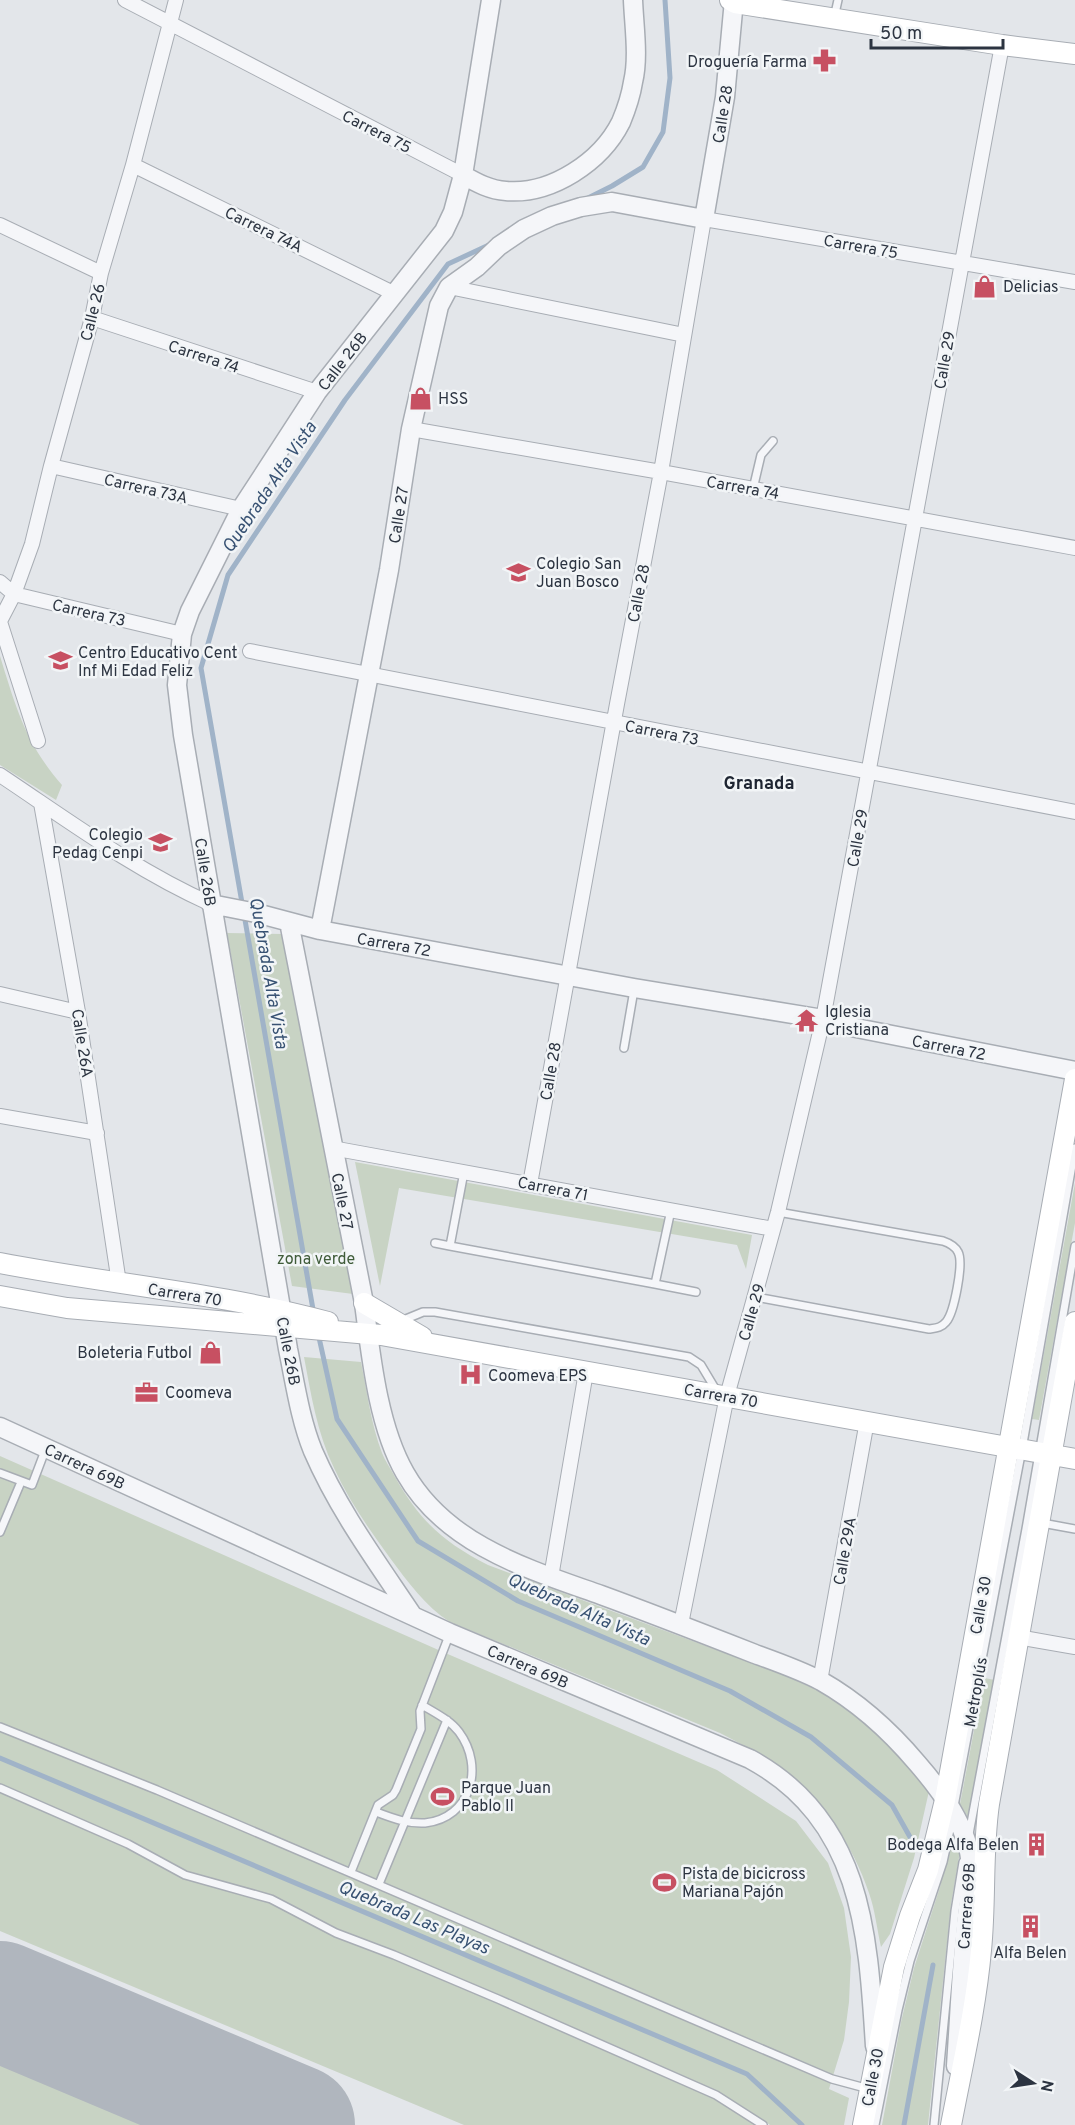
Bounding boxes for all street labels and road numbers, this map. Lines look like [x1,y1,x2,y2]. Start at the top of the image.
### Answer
street label: Calle 28 [709,84,738,145]
street label: Carrera 75 [338,107,414,159]
street label: Carrera 74A [221,203,306,258]
street label: Carrera 75 [822,232,900,264]
street label: Calle 26 [77,282,111,343]
street label: Calle 26B [314,329,373,396]
street label: Calle 29 [931,330,961,391]
street label: Carrera 74 [165,337,242,379]
street label: Carrera 73A [102,471,190,509]
street label: Carrera 74 [705,473,781,505]
street label: Calle 27 [386,485,414,545]
street label: Calle 28 [625,562,655,624]
street label: Carrera 73 [50,596,127,632]
street label: Carrera 73 [623,717,700,751]
street label: Calle 29 [844,808,874,869]
street label: Calle 26B [189,836,219,908]
street label: Carrera 72 [355,930,432,962]
street label: Calle 26A [66,1007,96,1079]
street label: Carrera 72 [910,1032,987,1066]
street label: Calle 28 [537,1041,567,1102]
street label: Calle 27 [326,1171,356,1232]
street label: Carrera 71 [515,1173,590,1207]
street label: Carrera 70 [146,1280,223,1312]
street label: Calle 29 [735,1281,771,1344]
street label: Calle 26B [271,1315,303,1387]
street label: Carrera 70 [682,1381,759,1413]
street label: Carrera 69B [41,1440,128,1495]
street label: Calle 29A [830,1515,862,1587]
street label: Calle 30 [967,1574,997,1636]
street label: Carrera 69B [483,1642,571,1694]
street label: Metroplús [961,1656,993,1729]
street label: Carrera 69B [955,1862,981,1950]
street label: Calle 30 [858,2046,889,2108]

